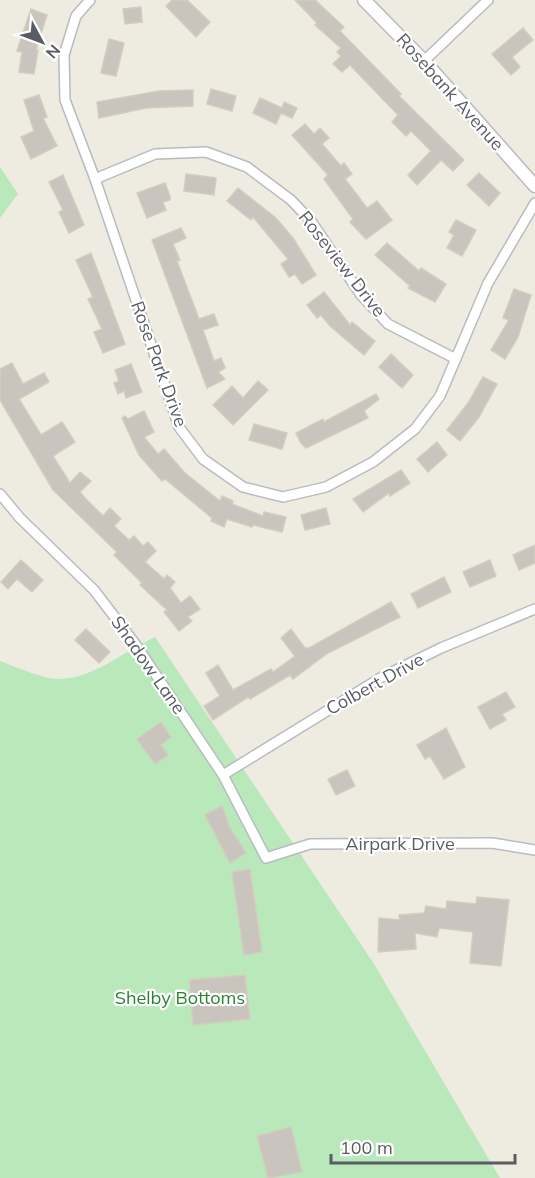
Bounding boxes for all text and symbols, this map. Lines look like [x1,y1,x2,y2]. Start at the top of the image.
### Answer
north arrow [12,12,72,72]
street label: Rosebank Avenue [392,28,509,155]
text: N [42,41,65,63]
street label: Roseview Drive [294,206,391,321]
street label: Rose Park Drive [126,298,193,430]
street label: Shadow Lane [106,611,191,718]
street label: Colbert Drive [322,647,428,720]
street label: Airpark Drive [345,832,455,855]
park label: Shelby Bottoms [115,986,245,1009]
scale bar [331,1127,516,1165]
text: 100 m [340,1136,393,1159]

